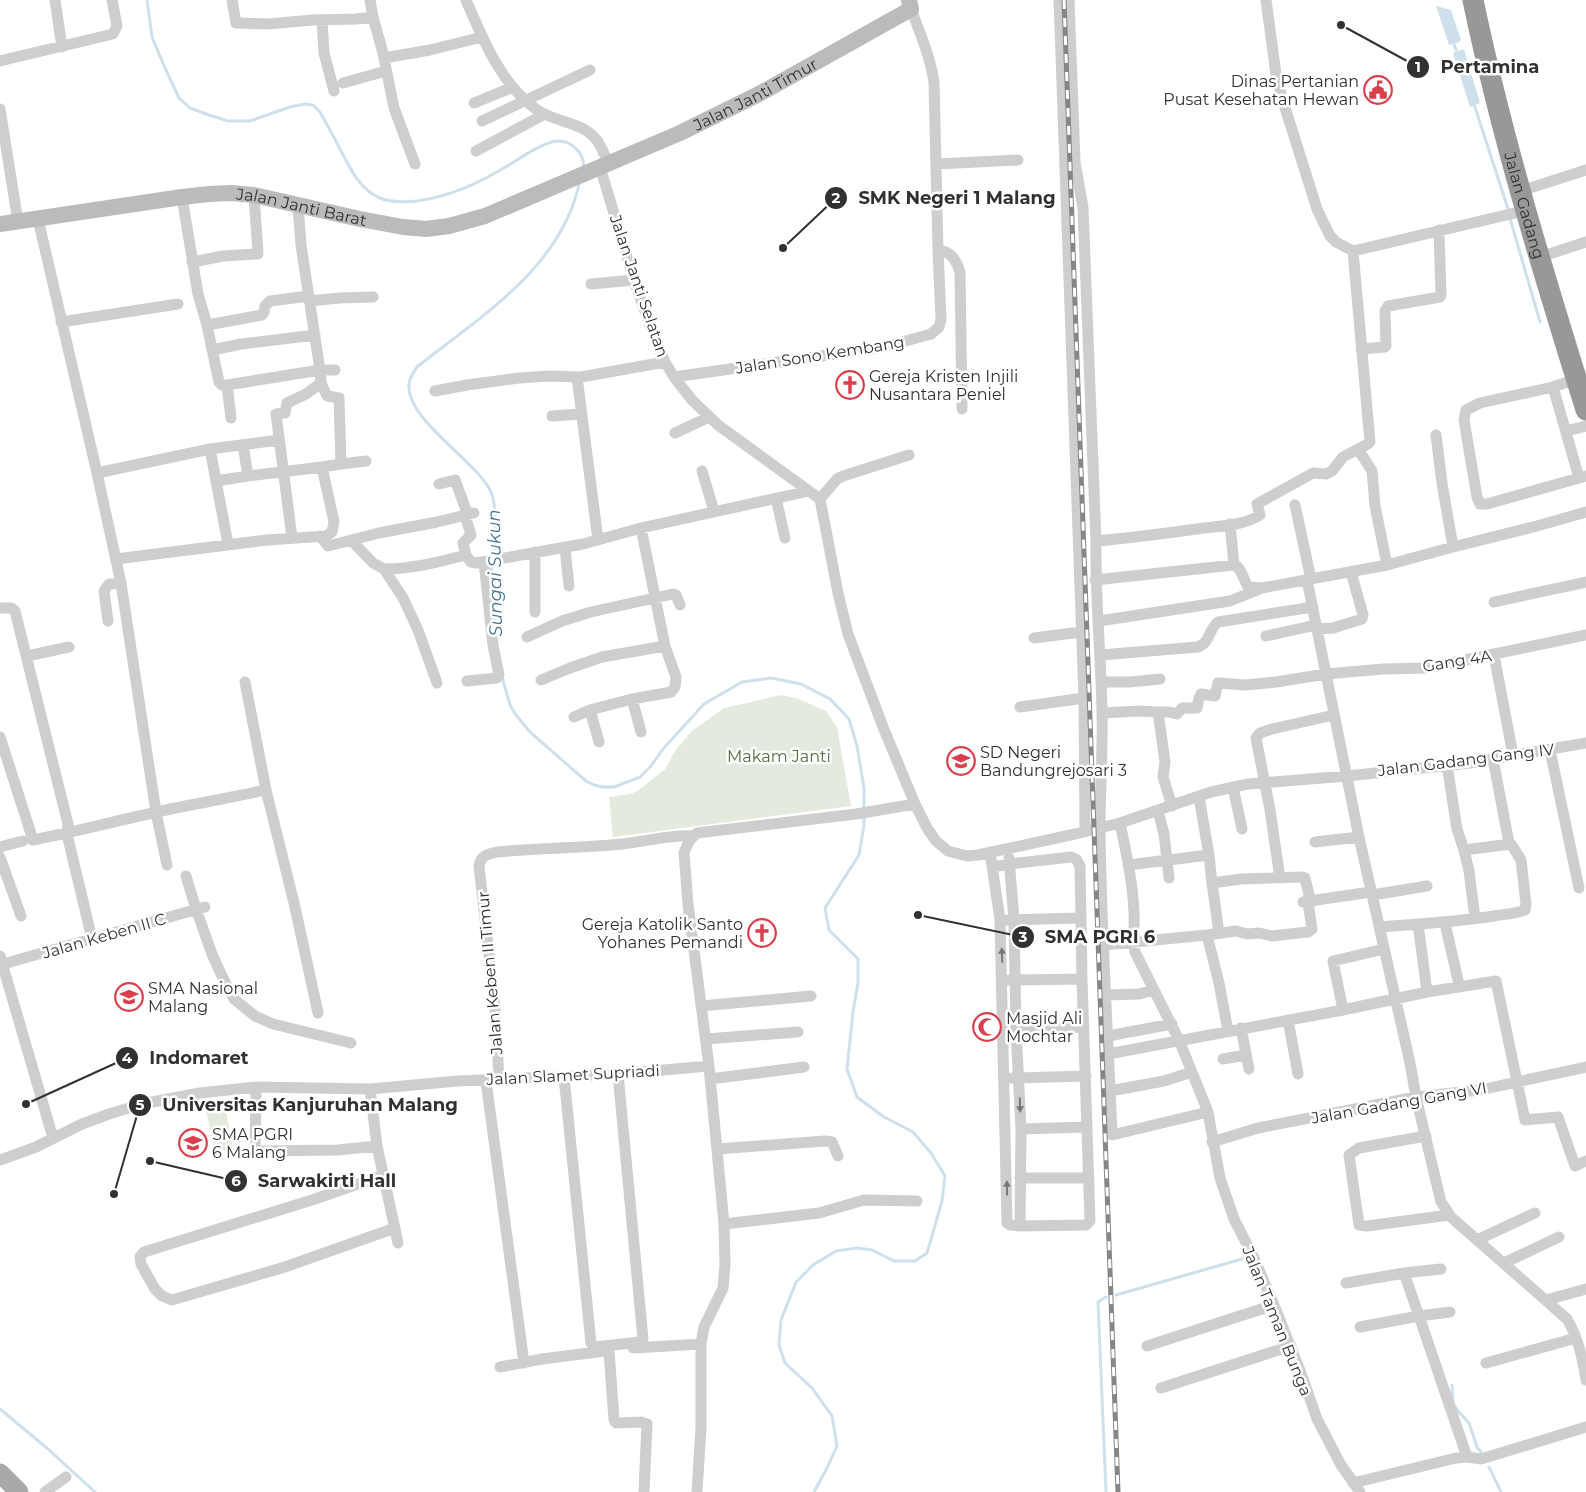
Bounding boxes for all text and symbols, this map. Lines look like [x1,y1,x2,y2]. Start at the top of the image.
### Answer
callout: Pertamina [1405,51,1549,84]
street label: Jalan Janti Timur [689,54,821,135]
text: Pertamina [1441,56,1539,78]
text: 1 [1415,57,1421,76]
place label: Dinas Pertanian Pusat Kesehatan Hewan [1163,72,1359,109]
public building icon: Dinas Pertanian Pusat Kesehatan Hewan [1363,75,1393,105]
street label: Jalan Gadang [1500,149,1549,261]
callout: SMK Negeri 1 Malang [824,181,1066,214]
street label: Jalan Janti Barat [235,184,369,230]
text: SMK Negeri 1 Malang [858,187,1056,209]
text: 2 [832,188,841,207]
street label: Jalan Janti Selatan [605,211,672,360]
street label: Jalan Sono Kembang [733,332,906,378]
place label: Gereja Kristen Injili Nusantara Peniel [869,367,1018,404]
church icon: Gereja Kristen Injili Nusantara Peniel [835,370,865,400]
water label: Sungai Sukun [483,509,507,637]
street label: Gang 4A [1421,646,1493,676]
street label: Jalan Gadang Gang IV [1376,740,1556,780]
place label: SD Negeri Bandungrejosari 3 [980,743,1127,780]
school or university icon: SD Negeri Bandungrejosari 3 [946,746,976,776]
park label: Makam Janti [727,747,831,766]
street label: Jalan Keben II Timur [473,891,507,1056]
street label: Jalan Keben II C [39,909,168,963]
place label: Gereja Katolik Santo Yohanes Pemandi [582,915,743,952]
church icon: Gereja Katolik Santo Yohanes Pemandi [747,918,777,948]
callout: SMA PGRI 6 [1010,920,1165,953]
text: SMA PGRI 6 [1045,926,1156,948]
text: 3 [1018,927,1028,946]
one-way arrow [997,947,1005,963]
place label: SMA Nasional Malang [148,979,258,1016]
school or university icon: SMA Nasional Malang [114,982,144,1012]
place label: Masjid Ali Mochtar [1006,1009,1082,1046]
mosque icon: Masjid Ali Mochtar [972,1012,1002,1042]
callout: Indomaret [115,1042,259,1075]
text: Indomaret [149,1047,249,1069]
text: 4 [122,1048,133,1067]
street label: Jalan Slamet Supriadi [485,1061,660,1089]
street label: Jalan Gadang Gang VI [1309,1078,1488,1128]
callout: Universitas Kanjuruhan Malang [127,1089,468,1122]
text: Universitas Kanjuruhan Malang [162,1094,458,1116]
text: 5 [136,1095,145,1114]
one-way arrow [1016,1097,1024,1113]
place label: SMA PGRI 6 Malang [212,1125,293,1162]
school or university icon: SMA PGRI 6 Malang [178,1128,208,1158]
callout: Sarwakirti Hall [223,1165,407,1198]
text: Sarwakirti Hall [258,1170,396,1192]
text: 6 [231,1171,241,1190]
one-way arrow [1002,1180,1010,1196]
street label: Jalan Taman Bunga [1238,1242,1316,1399]

